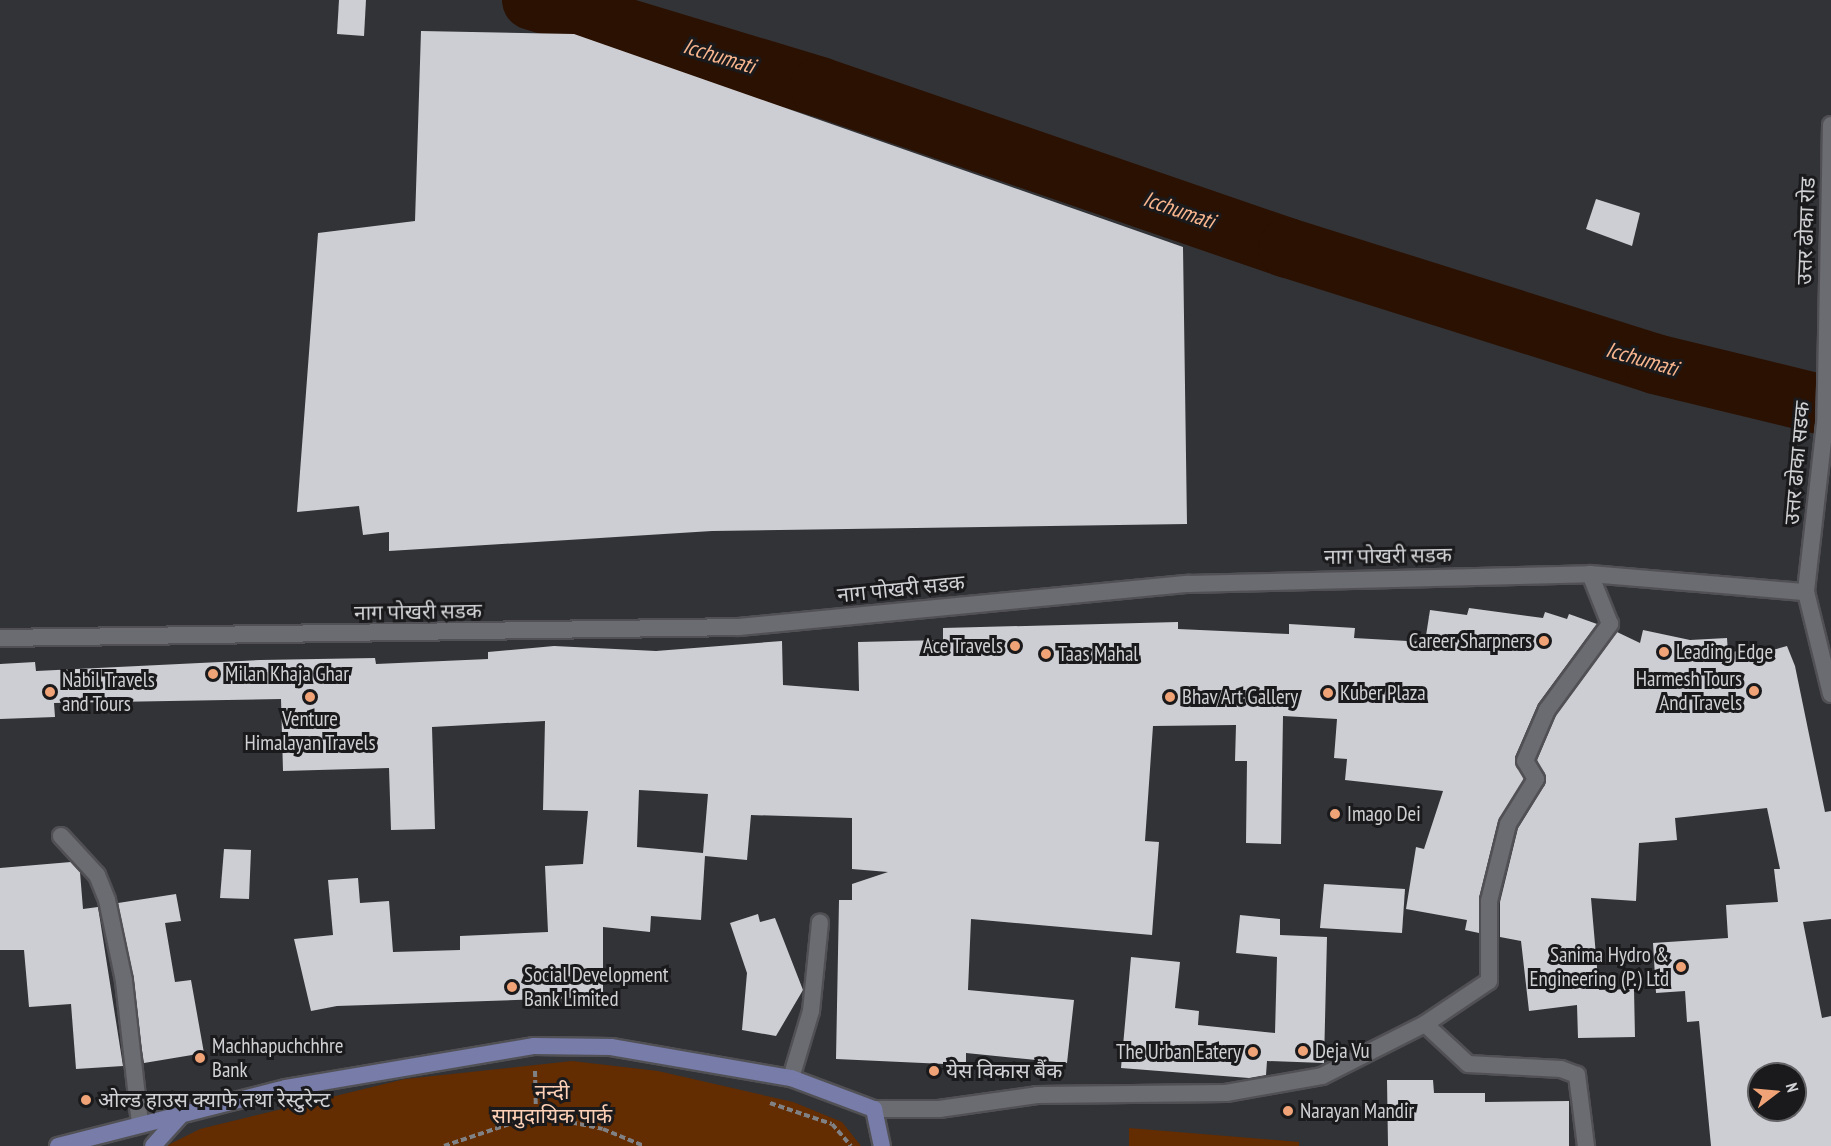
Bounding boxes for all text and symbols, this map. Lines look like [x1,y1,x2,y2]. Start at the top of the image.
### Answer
water label: Icchumati [680,33,758,79]
street label: उत्तर ढोका रोड [1792,177,1820,285]
water label: Icchumati [1140,186,1218,234]
water label: Icchumati [1603,336,1681,382]
street label: उत्तर ढोका सडक [1779,400,1815,526]
street label: नाग पोखरी सडक [1324,542,1452,570]
street label: नाग पोखरी सडक [836,570,966,608]
street label: नाग पोखरी सडक [354,598,482,626]
place label: Career Sharpners [1409,628,1532,654]
place label: Ace Travels [922,633,1003,659]
marker: Career Sharpners [1537,634,1551,648]
marker: Ace Travels [1008,639,1022,653]
place label: Leading Edge [1676,639,1773,665]
place label: Taas Mahal [1058,641,1138,667]
marker: Leading Edge [1657,645,1671,659]
marker: Taas Mahal [1039,647,1053,661]
place label: Milan Khaja Ghar [225,661,349,687]
place label: Harmesh Tours And Travels [1635,666,1742,716]
place label: Nabil Travels and Tours [62,667,155,717]
marker: Milan Khaja Ghar [206,667,220,681]
place label: Kuber Plaza [1340,680,1426,706]
place label: Bhav Art Gallery [1182,684,1299,710]
marker: Harmesh Tours And Travels [1747,684,1761,698]
marker: Nabil Travels and Tours [43,685,57,699]
marker: Kuber Plaza [1321,686,1335,700]
marker: Venture Himalayan Travels [303,690,317,704]
marker: Bhav Art Gallery [1163,690,1177,704]
place label: Venture Himalayan Travels [244,706,376,756]
place label: Imago Dei [1347,801,1421,827]
marker: Imago Dei [1328,807,1342,821]
place label: Sanima Hydro & Engineering (P.) Ltd [1530,942,1669,992]
marker: Sanima Hydro & Engineering (P.) Ltd [1674,960,1688,974]
place label: Social Development Bank Limited [524,962,668,1012]
marker: Social Development Bank Limited [505,980,519,994]
place label: Machhapuchchhre Bank [212,1033,343,1083]
place label: Deja Vu [1315,1038,1370,1064]
place label: The Urban Eatery [1116,1039,1241,1065]
marker: Deja Vu [1296,1044,1310,1058]
marker: The Urban Eatery [1246,1045,1260,1059]
marker: Machhapuchchhre Bank [193,1051,207,1065]
place label: येस विकास बैंक [946,1058,1062,1084]
north arrow [1747,1062,1807,1122]
marker: येस विकास बैंक [927,1064,941,1078]
park label: नन्दी सामुदायिक पार्क [492,1079,612,1129]
text: N [1782,1081,1803,1094]
place label: ओल्ड हाउस क्याफे तथा रेस्टुरेन्ट [98,1087,330,1113]
marker: ओल्ड हाउस क्याफे तथा रेस्टुरेन्ट [79,1093,93,1107]
place label: Narayan Mandir [1300,1098,1414,1124]
marker: Narayan Mandir [1281,1104,1295,1118]

